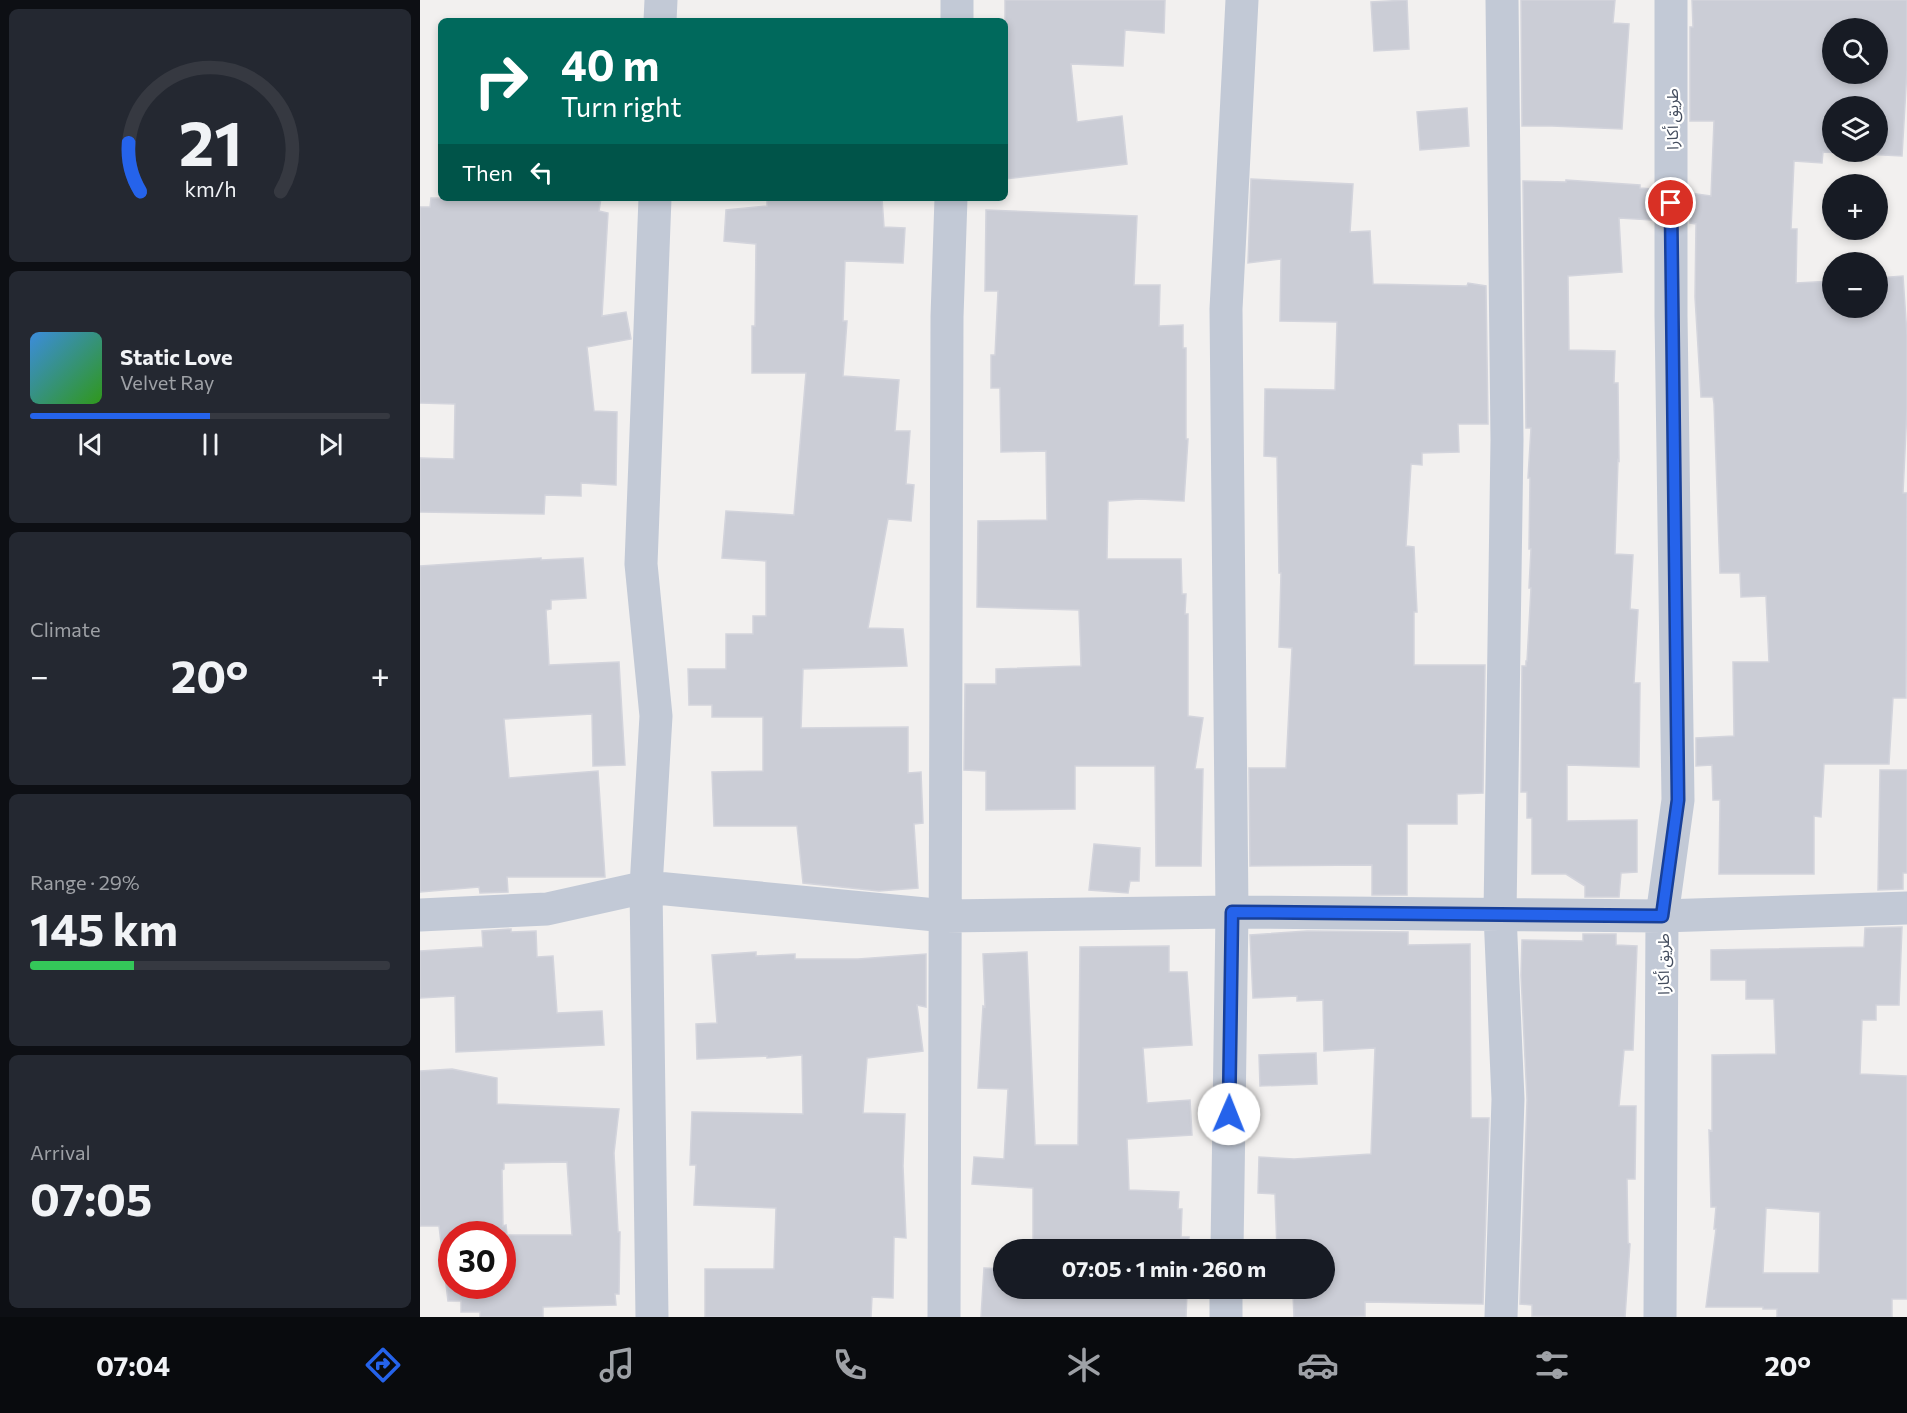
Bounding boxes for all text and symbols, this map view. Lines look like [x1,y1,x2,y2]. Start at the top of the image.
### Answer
map controls [1822,18,1888,318]
button: search [1822,18,1888,84]
text: 40 m [561,38,659,90]
icon: right [462,42,540,120]
street label: طريق أكارا [1662,88,1683,150]
text: Turn right [561,90,681,123]
button: layers [1822,96,1888,162]
text: 21 [178,103,242,179]
icon: left [525,156,558,189]
text: Then [462,159,513,186]
button: + [1822,174,1888,240]
text: km/h [184,176,236,202]
pin [1645,177,1696,228]
icon: arrive [1654,186,1687,219]
button: − [1822,252,1888,318]
text: Static Love [120,343,233,370]
text: Velvet Ray [120,370,214,394]
icon: previous [74,428,107,461]
icon: pause [194,428,227,461]
icon: next [314,428,347,461]
text: Climate [30,617,100,641]
text: 20° [171,647,249,702]
text: − [30,654,49,695]
text: + [371,654,390,695]
text: Range · 29% [30,870,140,894]
text: 145 km [30,900,178,955]
street label: طريق أكارا [1653,933,1674,995]
position arrow [1197,1082,1261,1146]
text: Arrival [30,1140,91,1164]
text: 07:05 [30,1170,152,1225]
speed limit sign: 30 [438,1221,516,1299]
text: 07:05 · 1 min · 260 m [1062,1255,1266,1282]
icon: directions [362,1344,404,1386]
icon: music [596,1344,638,1386]
icon: phone [829,1344,871,1386]
icon: climate [1063,1344,1105,1386]
icon: car [1297,1344,1339,1386]
icon: filters [1531,1344,1573,1386]
text: 07:04 [96,1349,170,1382]
text: 20° [1764,1349,1811,1382]

